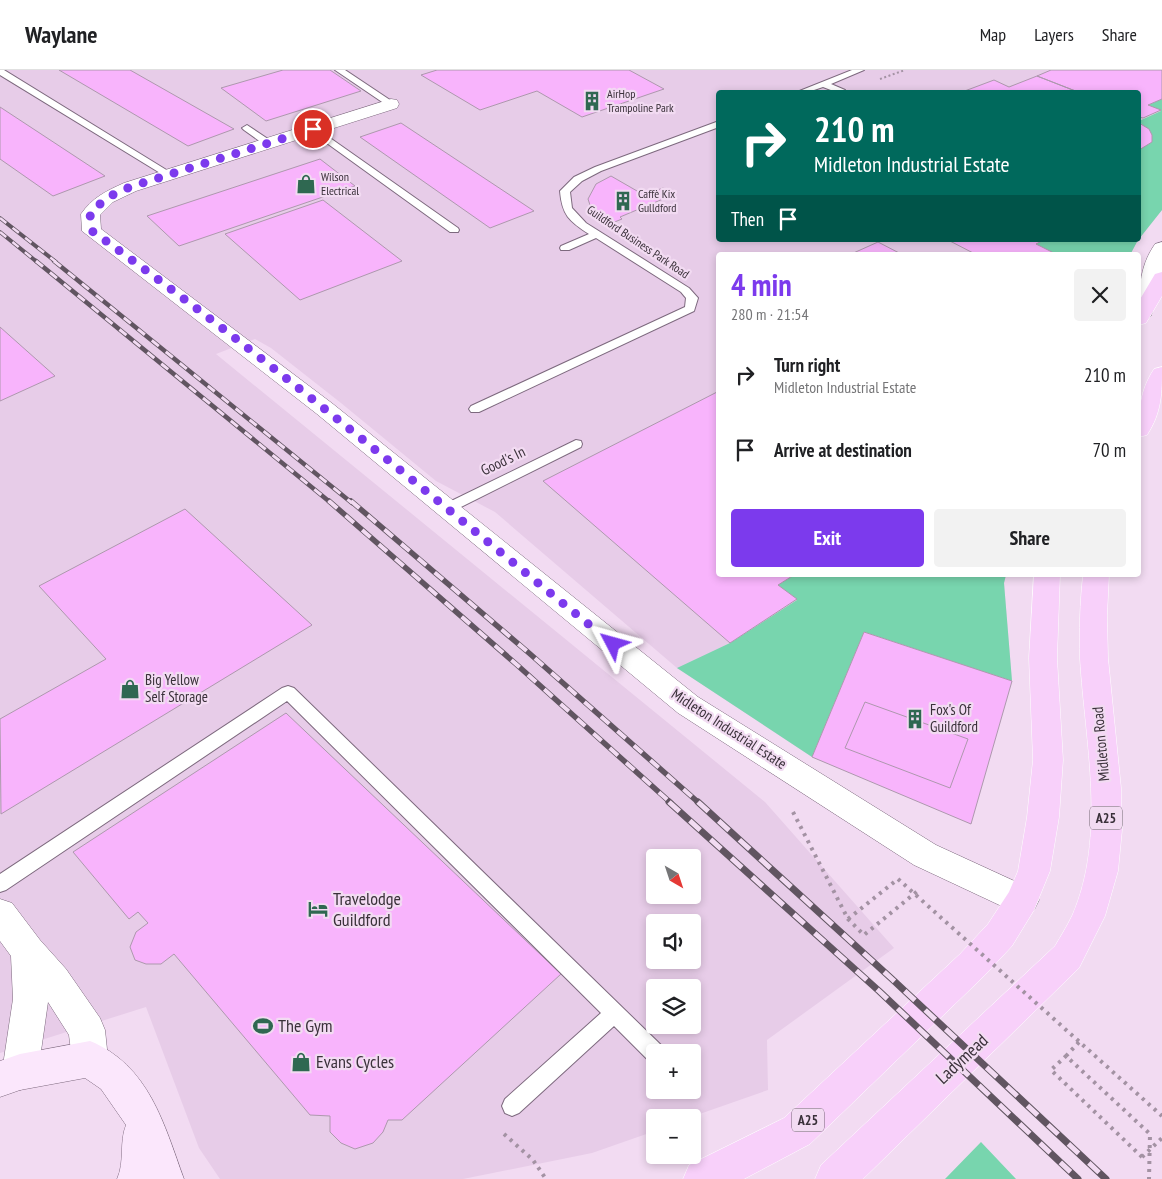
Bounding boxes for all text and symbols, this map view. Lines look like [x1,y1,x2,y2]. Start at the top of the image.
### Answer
text: Waylane [25,19,98,50]
text: Map [980,23,1006,46]
text: Layers [1034,23,1074,46]
text: Share [1102,23,1137,46]
place label: AirHop Trampoline Park [607,86,674,115]
building icon: AirHop Trampoline Park [581,90,603,112]
text: 210 m [814,106,895,152]
pin [292,108,334,150]
icon: right [731,110,796,175]
icon: arrive [299,115,327,143]
text: Midleton Industrial Estate [814,150,1010,178]
place label: Wilson Electrical [321,169,359,198]
shop icon: Wilson Electrical [295,173,317,195]
place label: Caffè Kix Gulldford [638,186,677,215]
building icon: Caffè Kix Gulldford [612,190,634,212]
street label: Guildford Business Park Road [584,202,692,281]
icon: arrive [774,205,802,233]
text: Then [731,207,764,231]
text: 4 min [731,265,792,304]
button: close [1074,269,1126,321]
text: 280 m · 21:54 [731,304,809,324]
text: Turn right [774,353,840,377]
icon: right [731,361,759,389]
text: 210 m [1084,363,1126,387]
text: Midleton Industrial Estate [774,377,916,397]
icon: arrive [731,436,759,464]
text: Arrive at destination [774,438,912,462]
text: 70 m [1093,438,1126,462]
street label: Good's In [477,442,528,479]
button: Exit [731,509,924,567]
button: Share [934,509,1126,567]
position arrow [586,617,638,669]
place label: Big Yellow Self Storage [145,670,208,706]
shop icon: Big Yellow Self Storage [119,678,141,700]
street label: Midleton Industrial Estate [668,684,790,773]
place label: Fox's Of Guildford [930,700,978,736]
street label: Midleton Road [1088,706,1113,782]
building icon: Fox's Of Guildford [904,708,926,730]
road number: A25 [1090,806,1122,830]
north arrow [646,849,701,904]
map controls [646,849,701,1164]
place label: Travelodge Guildford [333,887,401,931]
hotel icon: Travelodge Guildford [307,898,329,920]
button: sound [646,914,701,969]
button: layers [646,979,701,1034]
place label: The Gym [278,1014,333,1037]
sports icon: The Gym [252,1015,274,1037]
street label: Ladymead [931,1029,993,1089]
button: + [646,1044,701,1099]
place label: Evans Cycles [316,1050,394,1073]
shop icon: Evans Cycles [290,1051,312,1073]
road number: A25 [792,1108,824,1132]
button: − [646,1109,701,1164]

